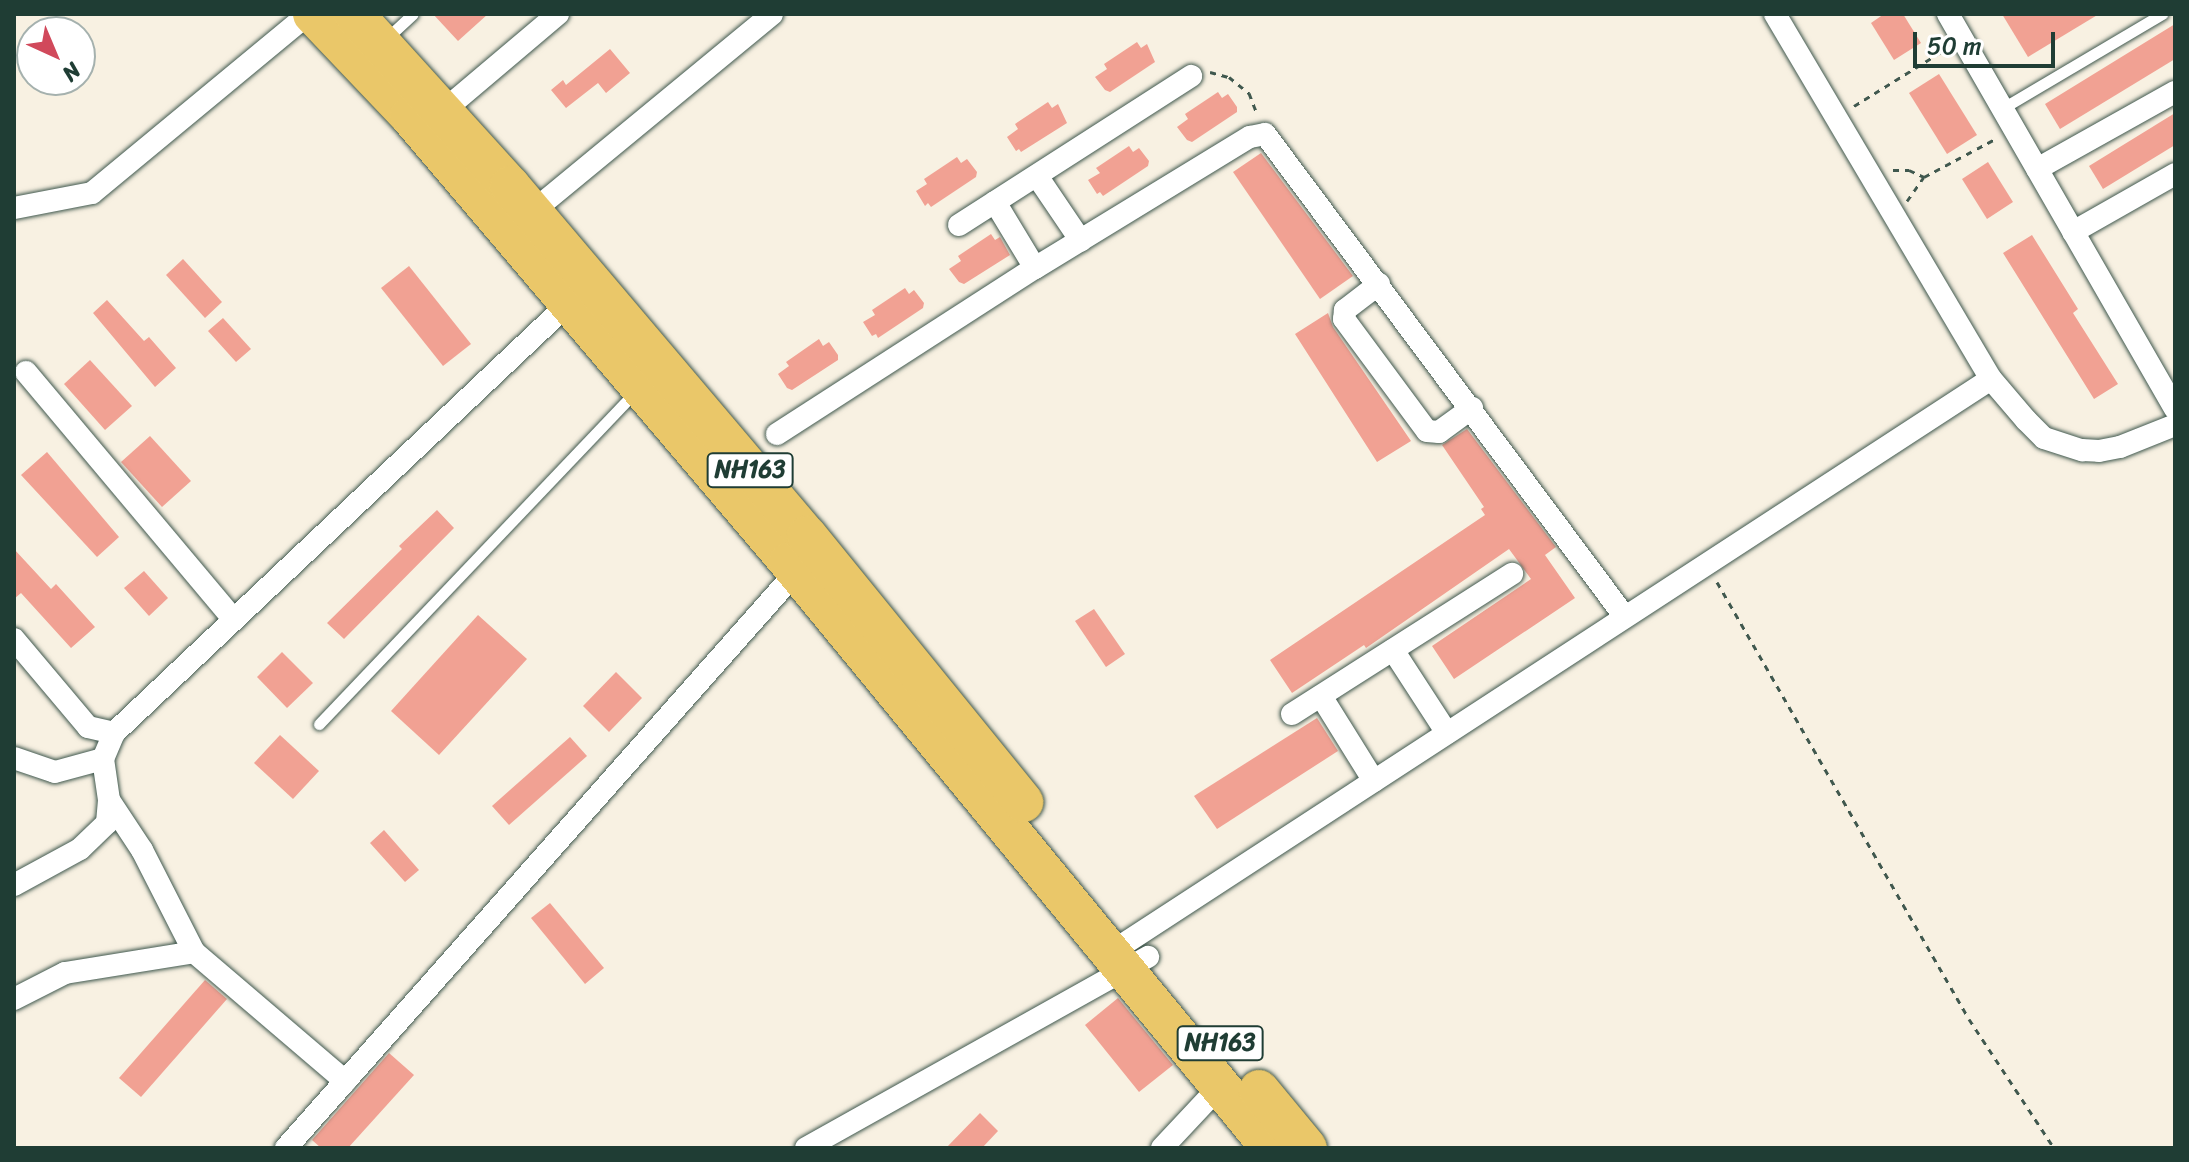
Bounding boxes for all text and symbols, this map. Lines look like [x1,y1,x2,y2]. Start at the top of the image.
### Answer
north arrow [16,16,96,96]
scale bar [1917,16,2059,66]
text: 50 m [1927,25,1982,67]
text: N [53,53,91,92]
road number: NH163 [706,450,794,490]
road number: NH163 [1176,1023,1264,1063]

